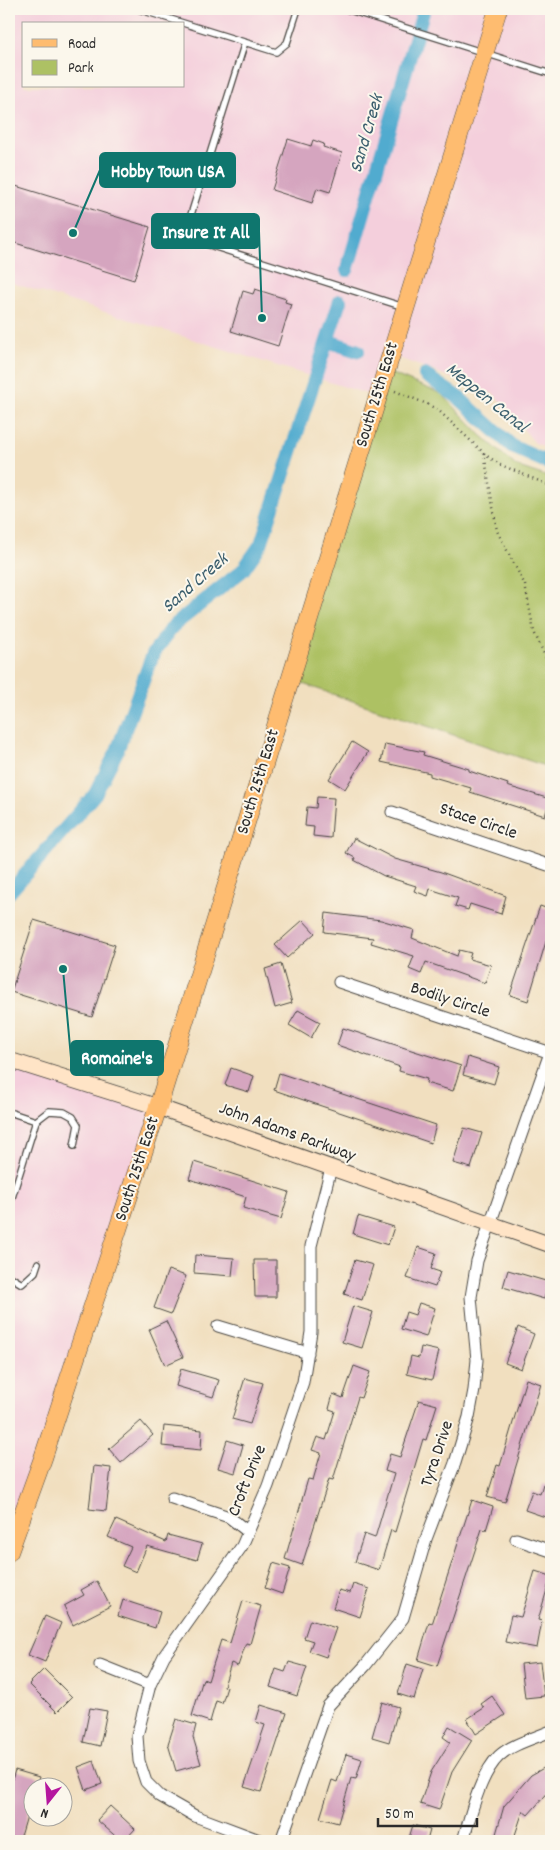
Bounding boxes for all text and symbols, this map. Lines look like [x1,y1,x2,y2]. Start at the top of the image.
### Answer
legend [22,22,185,88]
text: Road [68,34,96,56]
text: Park [68,58,94,80]
water label: Sand Creek [344,90,393,176]
callout: Hobby Town USA [100,153,235,187]
text: Hobby Town USA [111,160,225,187]
callout: Insure It All [152,214,259,248]
text: Insure It All [162,221,250,248]
street label: South 25th East [350,339,406,451]
water label: Meppen Canal [439,357,534,442]
water label: Sand Creek [157,546,237,621]
street label: South 25th East [231,726,287,838]
street label: Stace Circle [436,797,520,847]
street label: Bodily Circle [407,976,493,1026]
callout: Romaine's [71,1041,163,1075]
text: Romaine's [81,1047,153,1074]
street label: John Adams Parkway [215,1097,360,1170]
street label: South 25th East [109,1113,167,1225]
street label: Tyra Drive [415,1418,461,1490]
street label: Croft Drive [222,1441,274,1521]
north arrow [22,1778,72,1828]
scale bar [378,1795,476,1827]
text: N [38,1802,51,1823]
text: 50 m [385,1804,414,1826]

